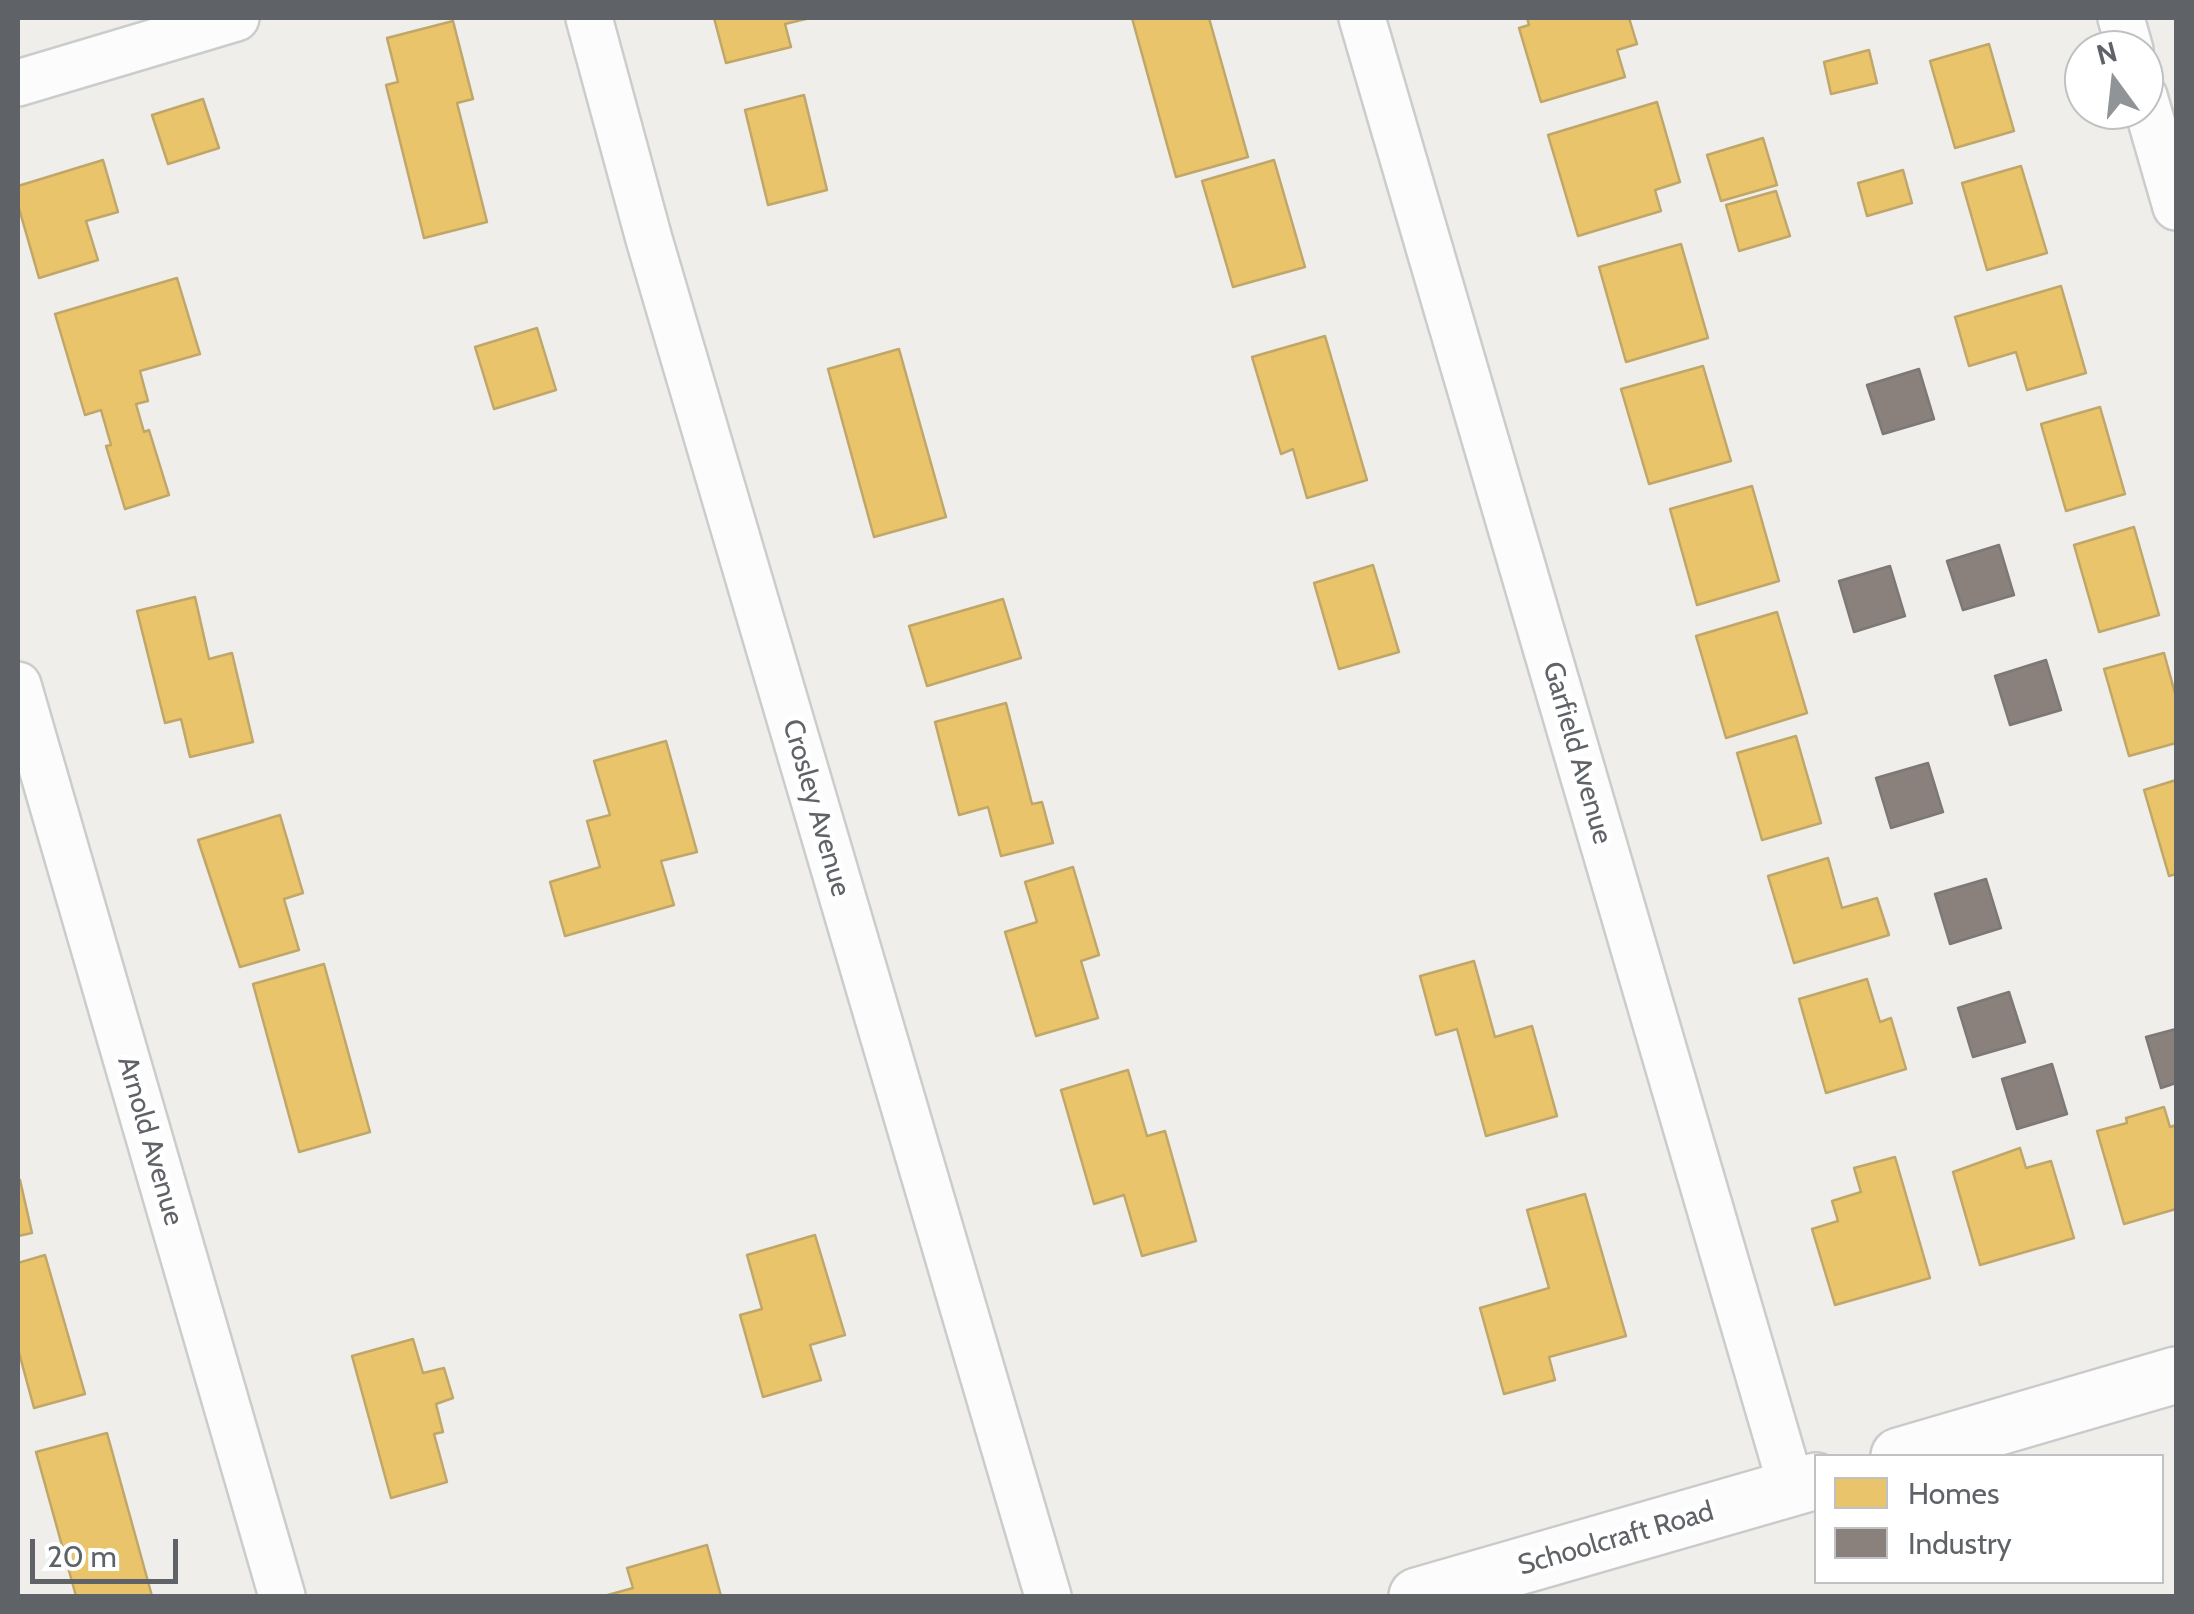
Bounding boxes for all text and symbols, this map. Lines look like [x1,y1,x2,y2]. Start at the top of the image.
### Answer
north arrow [2064,30,2164,130]
text: N [2093,34,2121,72]
street label: Garfield Avenue [1535,658,1619,848]
street label: Crosley Avenue [775,716,857,900]
street label: Arnold Avenue [110,1053,190,1229]
legend [1814,1454,2164,1584]
text: Homes [1908,1475,1999,1512]
street label: Schoolcraft Road [1514,1495,1718,1583]
scale bar [35,1519,182,1581]
text: Industry [1908,1525,2012,1562]
text: 20 m [47,1538,117,1575]

